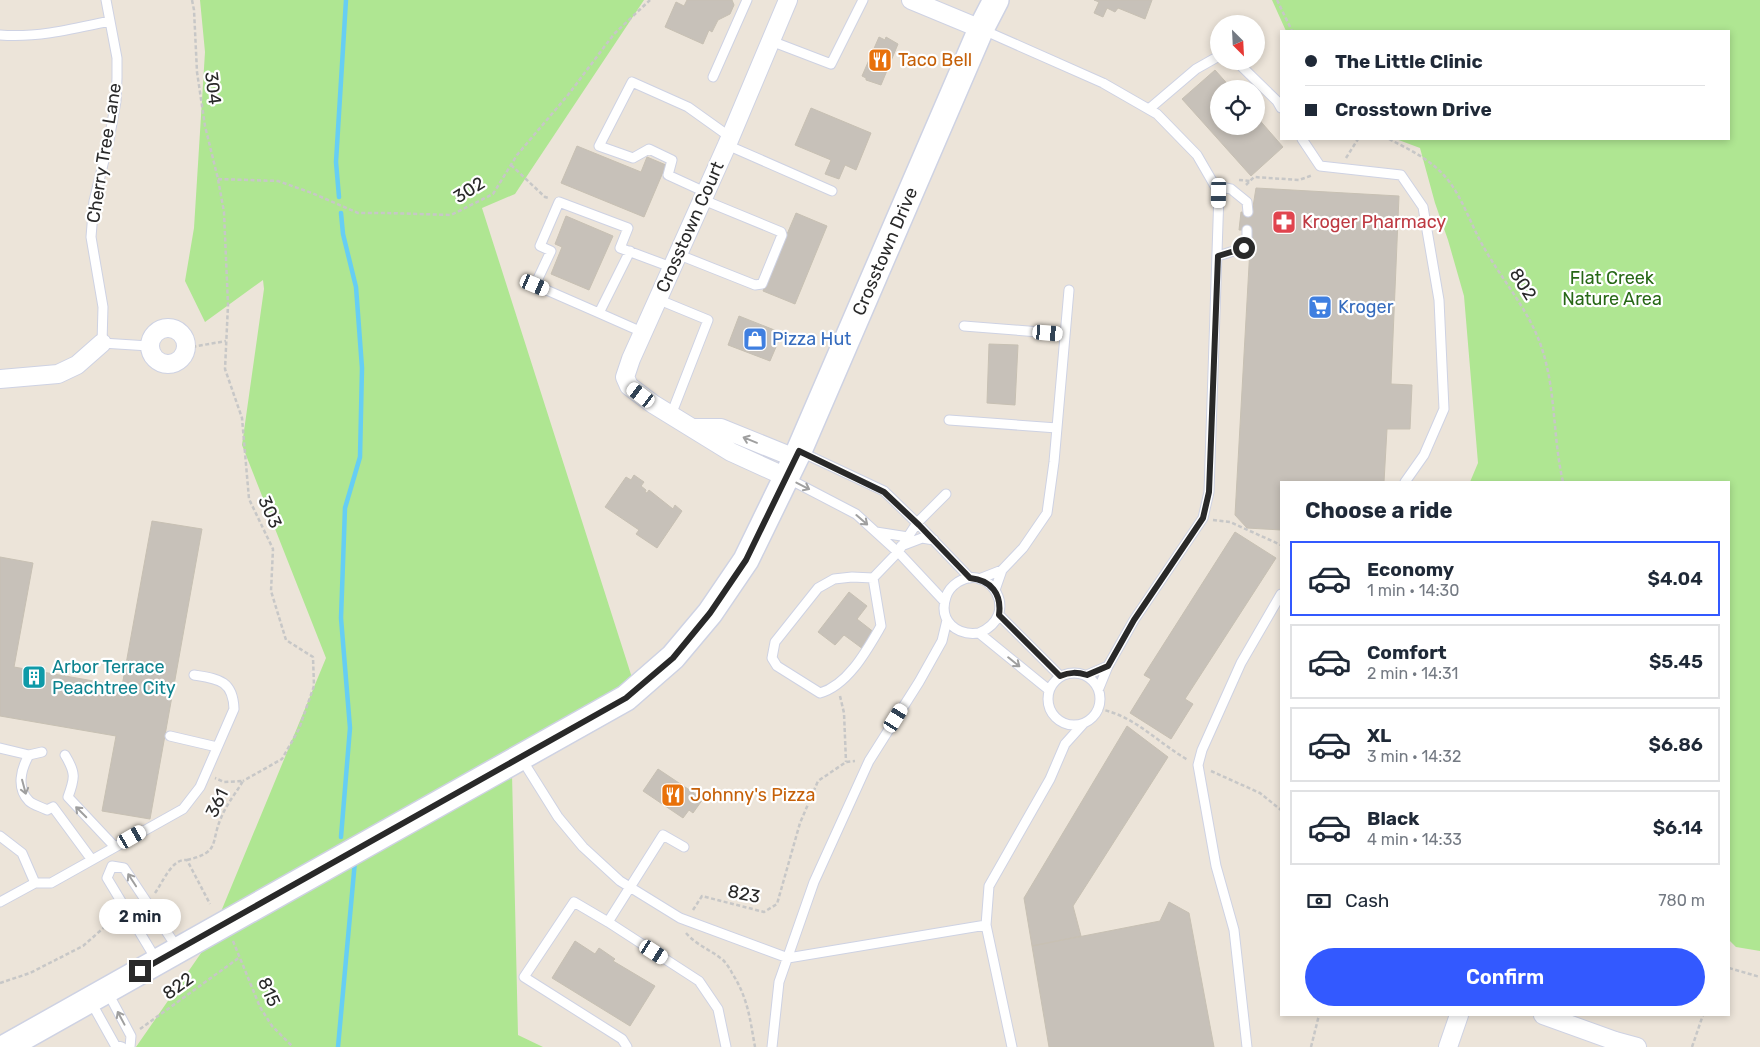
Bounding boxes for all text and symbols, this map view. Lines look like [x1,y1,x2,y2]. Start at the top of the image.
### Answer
north arrow [1210,15,1265,70]
map controls [1210,15,1265,135]
restaurant icon: Taco Bell [867,47,893,73]
place label: Taco Bell [898,49,972,71]
text: The Little Clinic [1335,50,1483,73]
street label: 304 [200,70,226,106]
button: locate [1210,80,1265,135]
street label: Cherry Tree Lane [82,81,126,225]
text: Crosstown Drive [1335,98,1492,121]
street label: Crosstown Court [651,158,729,296]
street label: 302 [449,172,489,208]
car [1211,178,1226,208]
street label: Crosstown Drive [848,184,922,319]
pharmacy icon: Kroger Pharmacy [1271,209,1297,235]
place label: Kroger Pharmacy [1302,211,1446,233]
route start [1233,237,1255,259]
street label: 802 [1505,264,1541,304]
park label: Flat Creek Nature Area [1562,267,1662,310]
car [518,272,551,298]
supermarket icon: Kroger [1307,294,1333,320]
place label: Kroger [1338,296,1394,318]
car [1032,324,1063,342]
shop icon: Pizza Hut [742,326,768,352]
place label: Pizza Hut [772,328,851,350]
car [624,380,657,410]
one-way arrow [743,435,758,444]
one-way arrow [795,482,810,491]
street label: 303 [253,492,287,532]
text: Choose a ride [1305,497,1452,524]
one-way arrow [855,514,868,526]
icon: car [1307,556,1352,601]
text: Economy [1367,558,1454,581]
text: $4.04 [1648,567,1703,590]
text: 1 min · 14:30 [1367,581,1459,600]
icon: car [1307,639,1352,684]
text: Comfort [1367,641,1447,664]
text: $5.45 [1649,650,1703,673]
place label: Arbor Terrace Peachtree City [52,656,176,699]
one-way arrow [1007,656,1020,667]
building icon: Arbor Terrace Peachtree City [21,664,47,690]
text: 2 min · 14:31 [1367,664,1458,683]
car [881,701,910,735]
icon: car [1307,722,1352,767]
text: XL [1367,724,1391,747]
text: $6.86 [1649,733,1703,756]
text: 3 min · 14:32 [1367,747,1461,766]
one-way arrow [20,779,29,795]
restaurant icon: Johnny's Pizza [660,782,686,808]
place label: Johnny's Pizza [690,784,815,806]
street label: 361 [201,785,233,821]
icon: car [1307,805,1352,850]
one-way arrow [75,806,87,818]
text: Black [1367,807,1419,830]
text: $6.14 [1653,816,1703,839]
car [115,823,148,851]
text: 4 min · 14:33 [1367,830,1462,849]
one-way arrow [127,873,137,887]
street label: 823 [726,880,762,908]
icon: cash [1305,887,1333,915]
text: Cash [1345,889,1389,912]
text: 780 m [1658,891,1705,910]
callout: 2 min [99,898,181,934]
text: 2 min [119,907,161,926]
car [637,938,670,966]
button: Confirm [1305,948,1705,1006]
route end [129,960,151,982]
street label: 822 [158,968,198,1004]
street label: 815 [253,974,285,1010]
one-way arrow [116,1011,125,1026]

